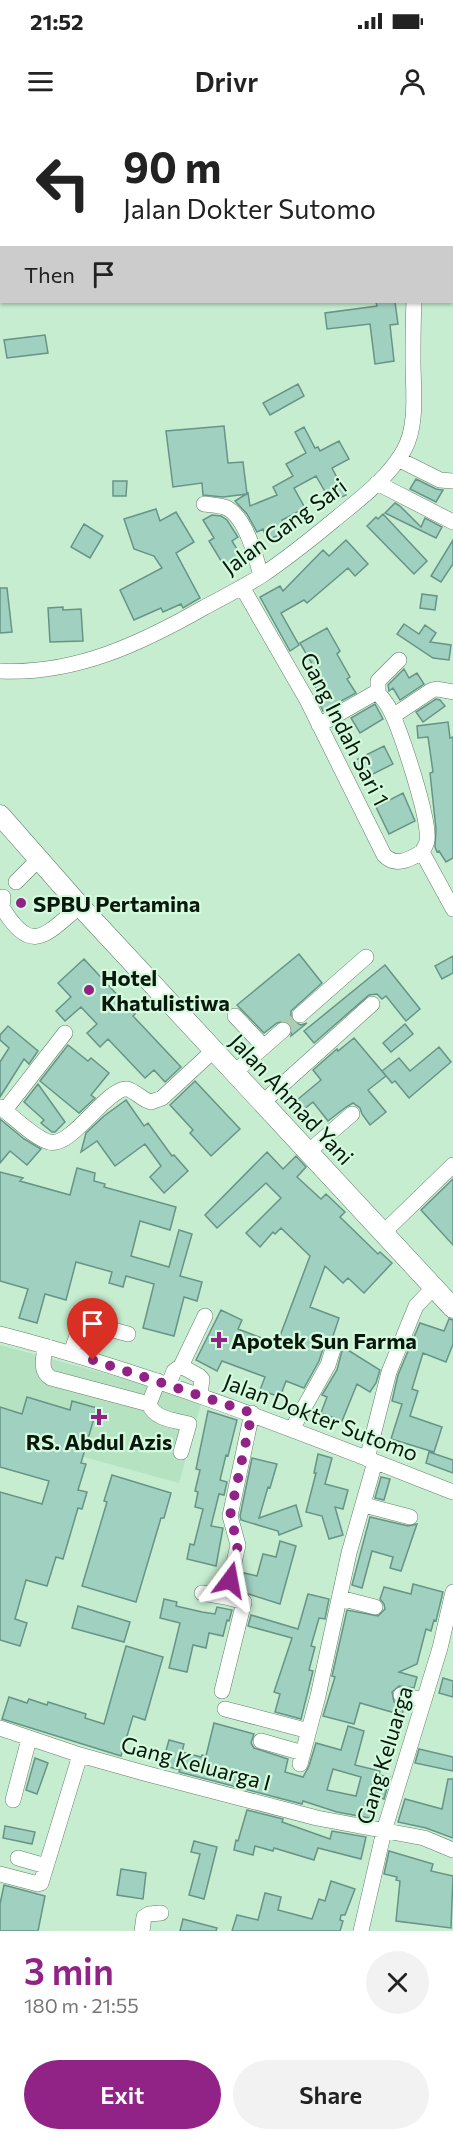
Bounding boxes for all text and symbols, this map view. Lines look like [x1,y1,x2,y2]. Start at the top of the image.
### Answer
text: 21:52 [30,8,84,35]
icon: menu [24,65,57,98]
text: Drivr [195,65,258,98]
icon: person [396,65,429,98]
text: 90 m [123,140,222,192]
icon: left [24,144,102,222]
text: Jalan Dokter Sutomo [123,192,376,225]
icon: arrive [87,258,120,291]
text: Then [24,261,75,288]
street label: Jalan Gang Sari [217,472,351,580]
street label: Gang Indah Sari 1 [295,648,395,810]
place label: SPBU Pertamina [33,890,200,917]
marker: SPBU Pertamina [14,896,28,910]
place label: Hotel Khatulistiwa [101,964,230,1016]
marker: Hotel Khatulistiwa [82,983,96,997]
street label: Jalan Ahmad Yani [224,1028,360,1170]
pin [67,1298,118,1360]
icon: arrive [76,1307,109,1340]
place label: Apotek Sun Farma [231,1327,417,1354]
marker: Apotek Sun Farma [212,1333,226,1347]
street label: Jalan Dokter Sutomo [220,1367,422,1467]
marker: RS. Abdul Azis [90,1408,108,1426]
place label: RS. Abdul Azis [26,1428,172,1455]
position arrow [198,1548,262,1612]
street label: Gang Keluarga [350,1682,418,1828]
street label: Gang Keluarga I [118,1730,274,1796]
text: 3 min [24,1948,114,1992]
button: close [366,1951,429,2014]
text: 180 m · 21:55 [24,1993,139,2017]
button: Exit [24,2060,221,2129]
button: Share [233,2060,429,2129]

